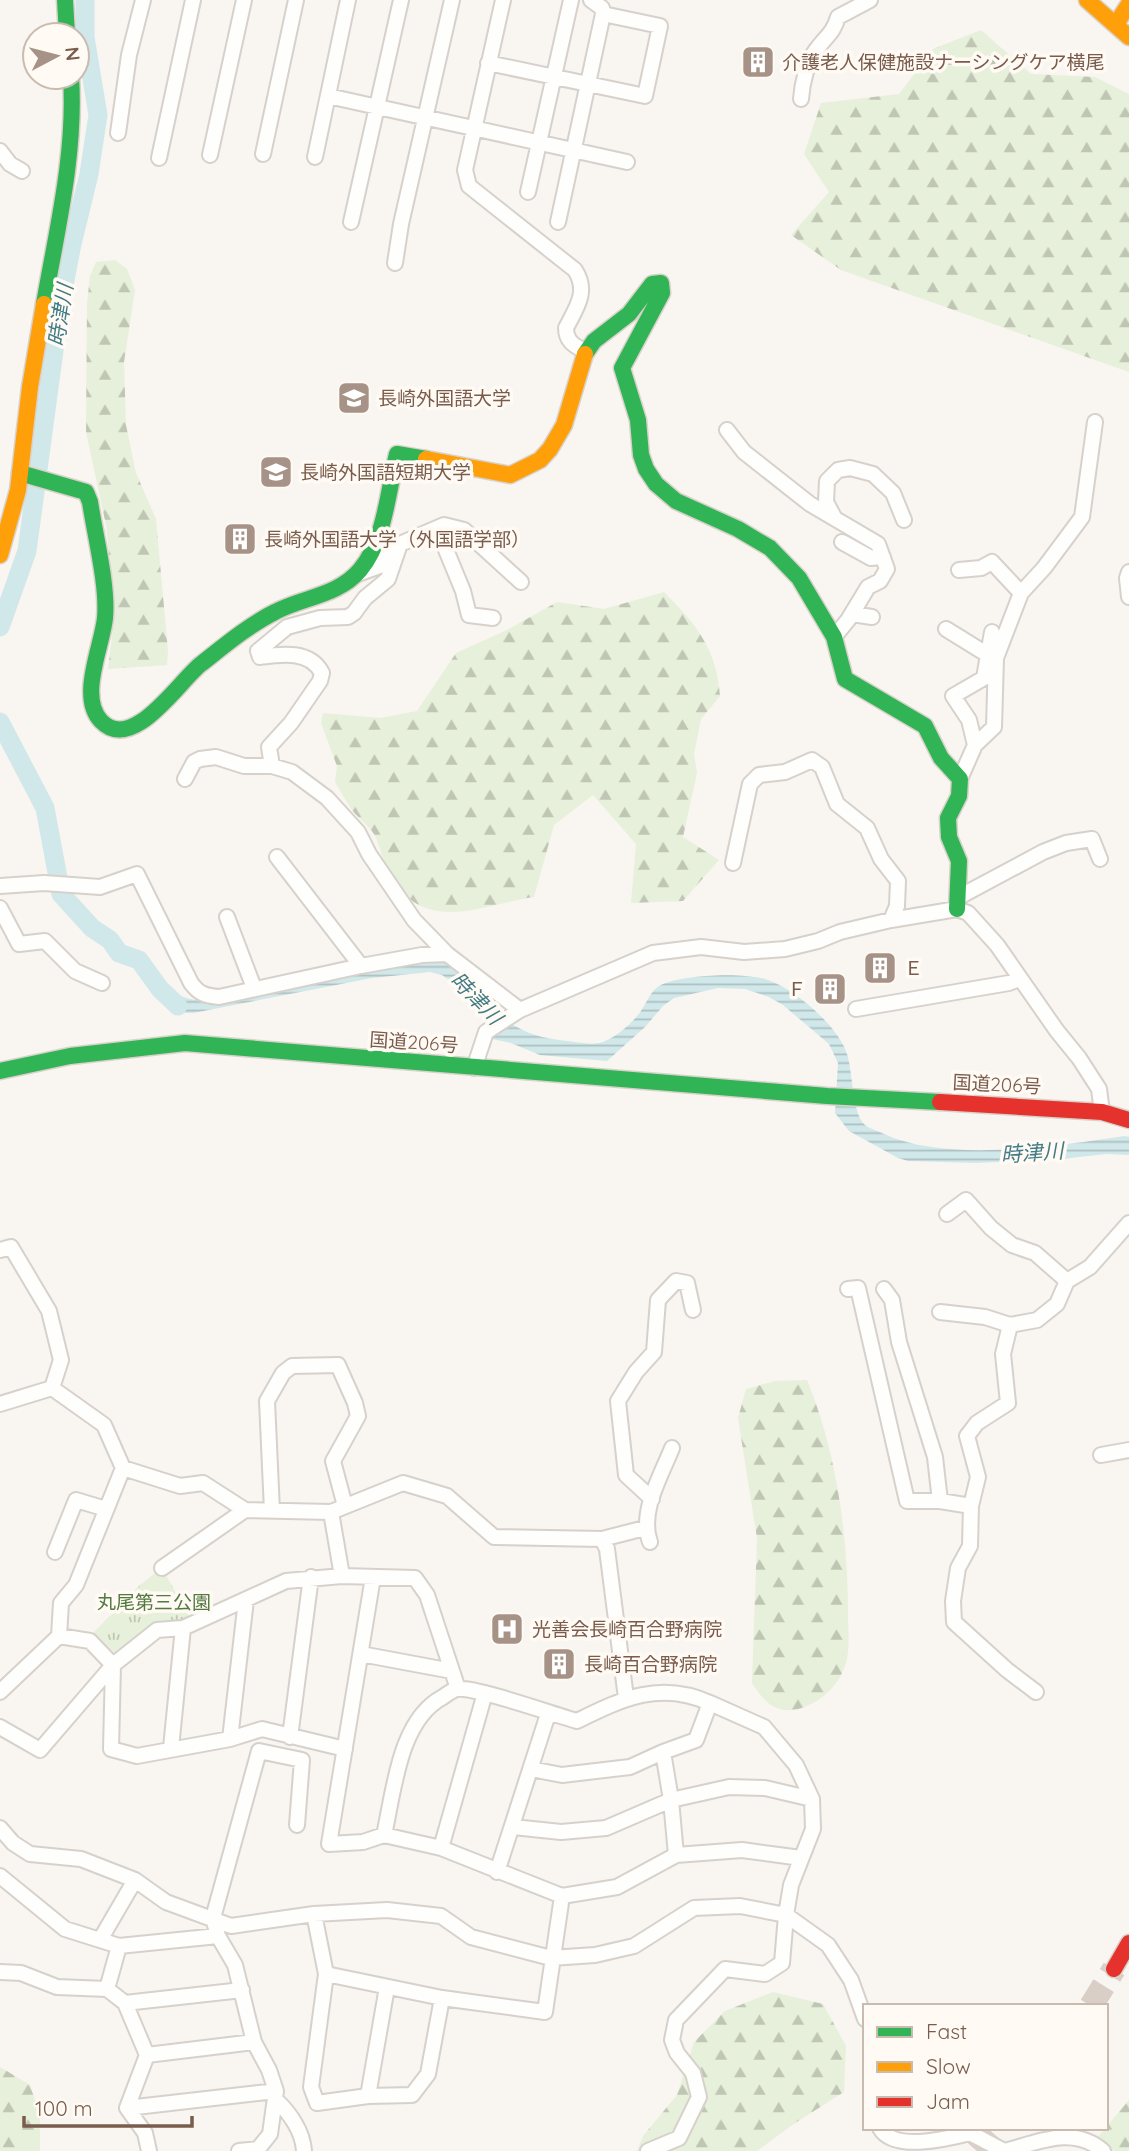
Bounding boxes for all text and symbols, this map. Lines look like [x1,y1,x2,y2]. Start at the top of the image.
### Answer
north arrow [21,21,91,91]
building icon: 介護老人保健施設ナーシングケア横尾 [739,43,777,81]
text: N [60,46,86,62]
place label: 介護老人保健施設ナーシングケア横尾 [782,50,1105,74]
water label: 時津川 [42,280,78,348]
school or university icon: 長崎外国語大学 [335,379,373,417]
place label: 長崎外国語大学 [378,386,511,410]
school or university icon: 長崎外国語短期大学 [257,453,295,491]
place label: 長崎外国語短期大学 [300,460,471,484]
building icon: 長崎外国語大学（外国語学部） [221,520,259,558]
place label: 長崎外国語大学（外国語学部） [264,527,530,551]
building icon: Ｅ [861,949,899,987]
place label: Ｅ [904,956,923,980]
water label: 時津川 [446,966,510,1031]
building icon: Ｆ [811,970,849,1008]
place label: Ｆ [787,977,806,1001]
street label: 国道206号 [369,1027,459,1057]
street label: 国道206号 [952,1070,1042,1098]
water label: 時津川 [1000,1137,1066,1167]
park label: 丸尾第三公園 [97,1590,211,1614]
hospital icon: 光善会長崎百合野病院 [488,1610,526,1648]
place label: 光善会長崎百合野病院 [532,1617,722,1641]
building icon: 長崎百合野病院 [540,1645,578,1683]
place label: 長崎百合野病院 [584,1652,717,1676]
legend [863,2004,1108,2130]
text: Fast [926,2018,967,2044]
text: Slow [926,2053,971,2079]
scale bar [24,2084,192,2128]
text: Jam [926,2088,970,2114]
text: 100 m [35,2095,93,2121]

